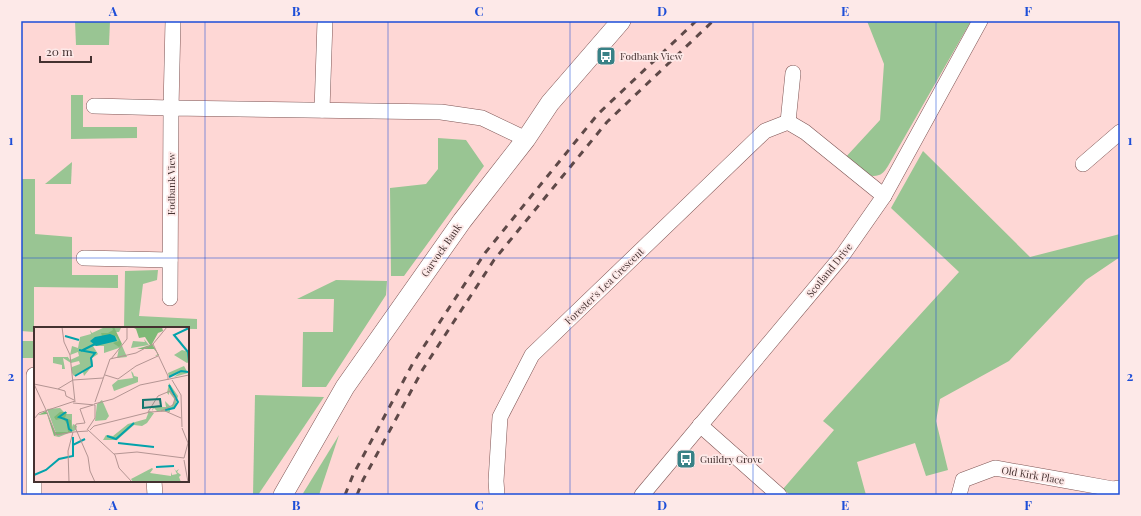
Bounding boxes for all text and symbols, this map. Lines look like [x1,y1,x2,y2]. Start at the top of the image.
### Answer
text: A [108,2,118,19]
text: B [292,2,301,19]
text: C [474,2,484,19]
text: D [657,2,667,19]
text: E [841,2,849,19]
text: F [1024,2,1032,19]
scale bar [40,38,91,64]
text: 20 m [46,43,73,59]
bus stop icon: Fodbank View [595,45,617,67]
place label: Fodbank View [620,49,683,63]
text: 1 [9,131,14,148]
text: 1 [1128,131,1133,148]
street label: Fodbank View [164,152,178,215]
street label: Garvock Bank [417,220,465,279]
street label: Scotland Drive [803,240,855,300]
street label: Forester's Lea Crescent [561,244,647,328]
inset map [34,327,189,482]
text: 2 [8,367,15,384]
text: 2 [1127,367,1134,384]
bus stop icon: Guildry Grove [675,448,697,470]
place label: Guildry Grove [700,452,763,466]
street label: Old Kirk Place [1001,463,1065,487]
text: A [108,496,118,513]
text: B [292,496,301,513]
text: C [474,496,484,513]
text: D [657,496,667,513]
text: E [841,496,849,513]
text: F [1024,496,1032,513]

